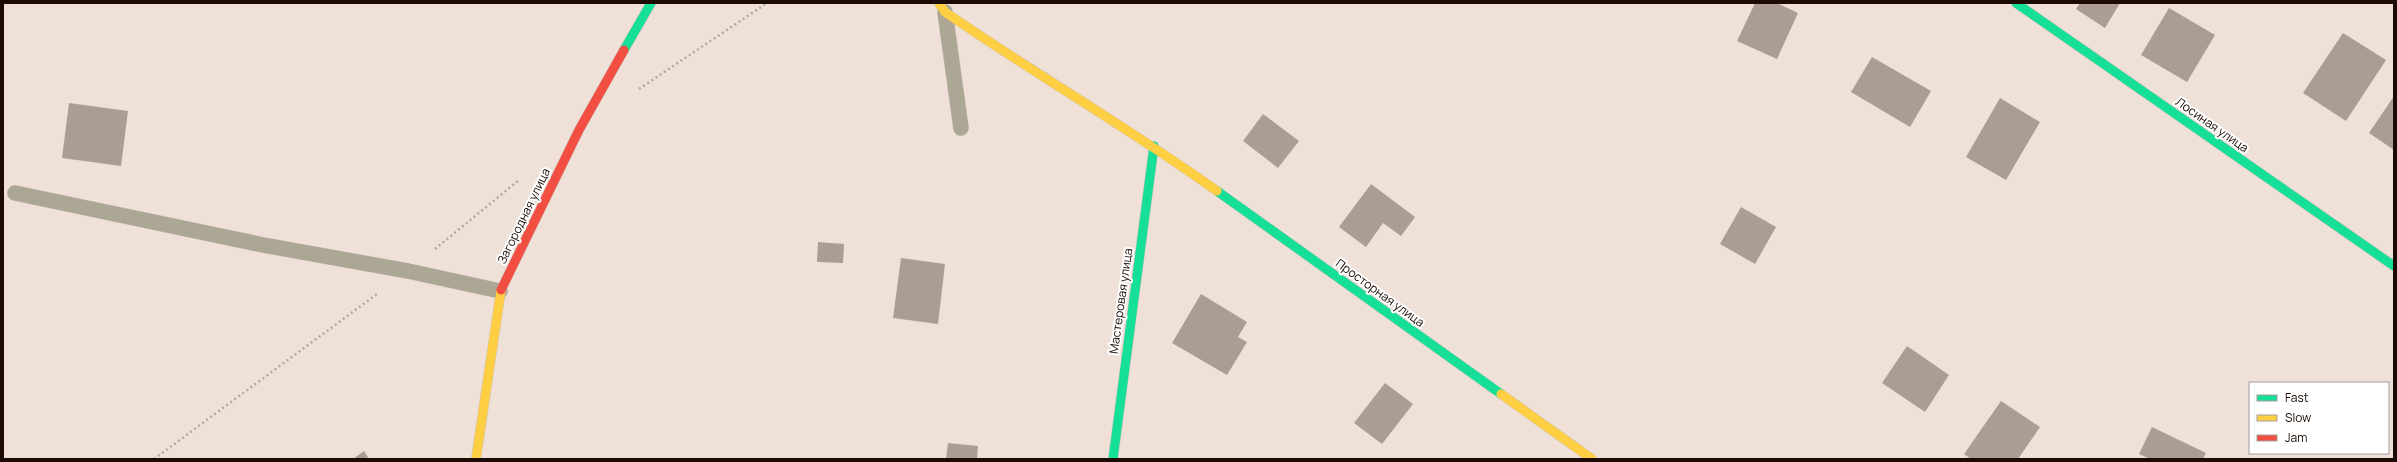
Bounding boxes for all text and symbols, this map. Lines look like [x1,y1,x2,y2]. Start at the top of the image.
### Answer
street label: Лосиная улица [2172,93,2252,156]
street label: Загородная улица [493,165,554,266]
street label: Мастеровая улица [1105,247,1136,355]
street label: Просторная улица [1332,255,1428,331]
legend [2249,382,2389,454]
text: Fast [2285,389,2309,406]
text: Slow [2285,409,2311,426]
text: Jam [2285,429,2307,446]

